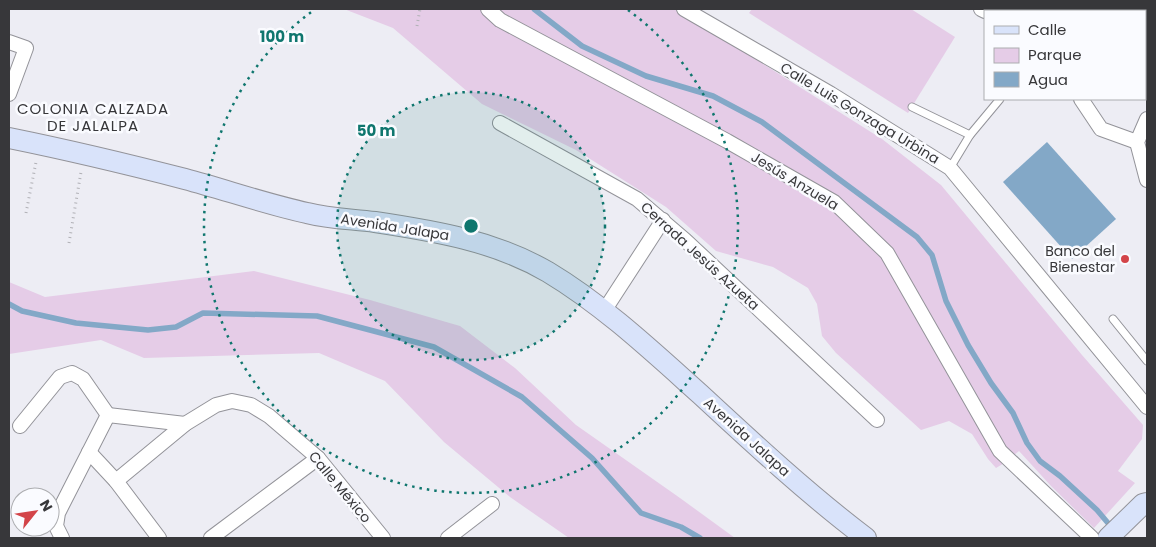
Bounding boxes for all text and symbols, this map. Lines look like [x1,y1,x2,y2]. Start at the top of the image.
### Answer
legend [984,10,1146,100]
text: Calle [1028,19,1066,40]
text: 100 m [260,26,304,47]
text: Parque [1028,44,1081,65]
street label: Calle Luis Gonzaga Urbina [777,57,943,169]
text: Agua [1028,69,1068,90]
district label: COLONIA CALZADA DE JALALPA [17,98,169,136]
text: 50 m [357,120,395,141]
street label: Jesús Anzuela [748,147,842,215]
street label: Cerrada Jesús Azueta [636,197,764,315]
street label: Avenida Jalapa [339,209,451,245]
centre of rings [462,217,480,235]
place label: Banco del Bienestar [1045,241,1115,277]
marker: Banco del Bienestar [1119,253,1131,265]
street label: Avenida Jalapa [700,393,794,481]
street label: Calle México [304,447,376,527]
north arrow [10,487,60,537]
text: N [35,496,58,515]

